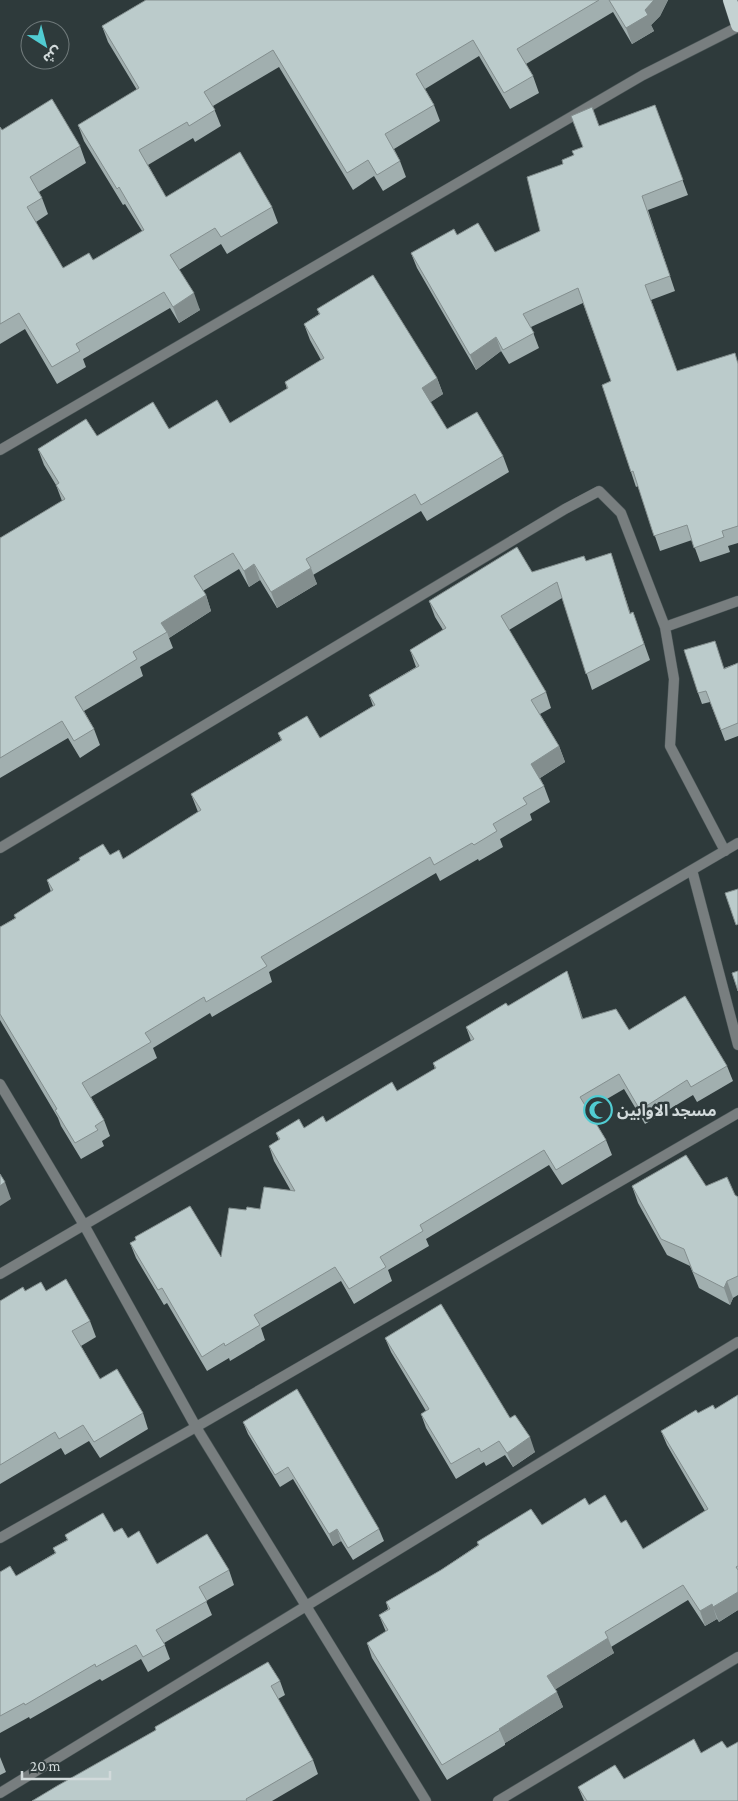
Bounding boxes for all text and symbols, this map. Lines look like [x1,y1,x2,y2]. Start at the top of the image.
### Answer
north arrow [20,20,70,70]
text: ش [40,43,65,68]
mosque icon: مسجد الاوابين [583,1095,613,1125]
place label: مسجد الاوابين [617,1102,717,1120]
scale bar [22,1748,110,1780]
text: 20 m [30,1758,61,1774]

